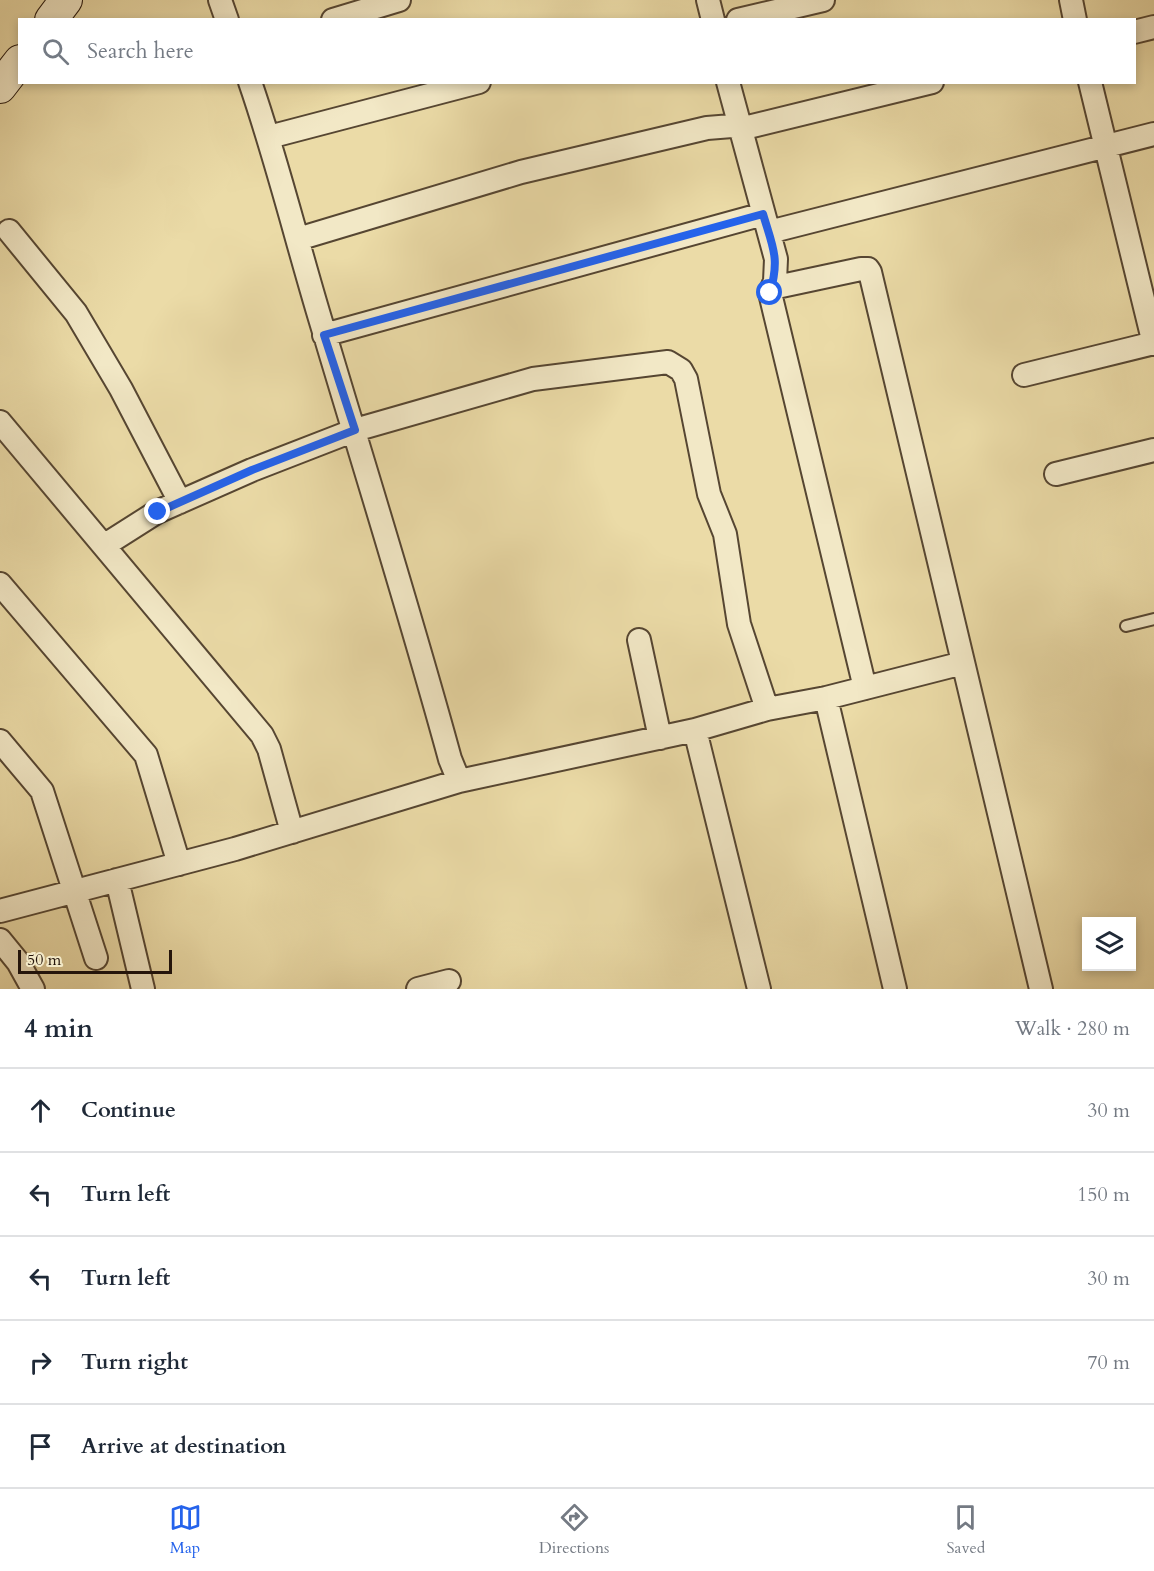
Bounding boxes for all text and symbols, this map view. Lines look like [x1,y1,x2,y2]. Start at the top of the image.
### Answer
search box [18,18,1136,84]
icon: search [39,35,72,68]
text: Search here [87,36,194,66]
route start [756,279,782,305]
route end [144,498,170,524]
map controls [1082,917,1136,971]
button: layers [1082,917,1136,971]
scale bar [18,947,172,974]
text: 50 m [27,949,61,971]
text: 4 min [24,1011,93,1046]
text: Walk · 280 m [1015,1015,1130,1042]
icon: ahead [24,1094,57,1127]
text: Continue [81,1095,176,1125]
text: 30 m [1087,1097,1130,1124]
icon: left [24,1178,57,1211]
text: Turn left [81,1179,170,1209]
text: 150 m [1077,1181,1130,1208]
icon: left [24,1262,57,1295]
text: Turn left [81,1263,170,1293]
text: 30 m [1087,1265,1130,1292]
icon: right [24,1346,57,1379]
text: Turn right [81,1347,188,1377]
text: 70 m [1087,1349,1130,1376]
icon: arrive [24,1430,57,1463]
text: Arrive at destination [81,1431,286,1461]
tab: Map [169,1501,202,1559]
tab: Directions [539,1501,609,1559]
tab: Saved [947,1501,985,1559]

